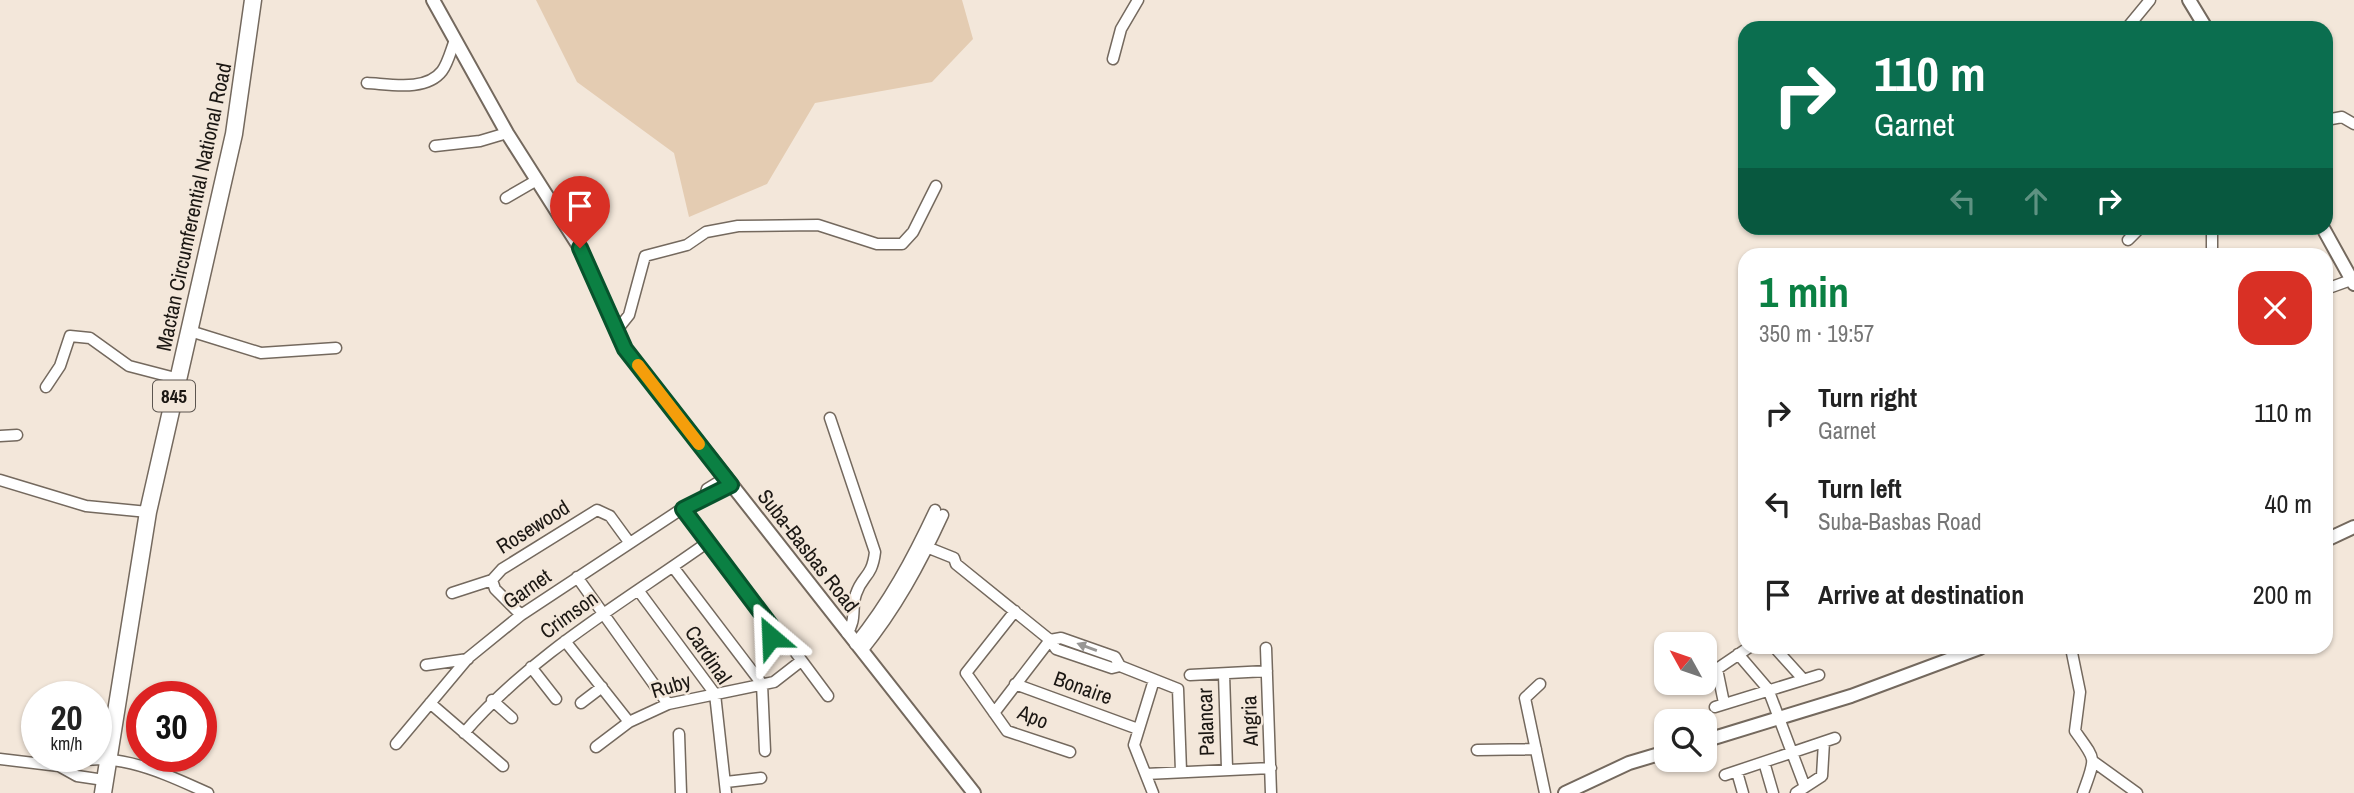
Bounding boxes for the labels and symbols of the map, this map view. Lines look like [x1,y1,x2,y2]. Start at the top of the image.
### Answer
street label: Mactan Circumferential National Road [149,60,238,354]
pin [550,176,610,248]
road number: 845 [153,380,195,412]
street label: Suba-Basbas Road [751,483,866,618]
street label: Rosewood [491,493,575,560]
street label: Garnet [497,561,557,616]
street label: Crimson [534,584,604,645]
position arrow [734,600,808,674]
street label: Cardinal [678,620,739,690]
north arrow [1654,632,1717,695]
one-way arrow [1077,641,1098,652]
street label: Bonaire [1050,664,1116,711]
street label: Ruby [647,666,695,705]
speed limit sign: 30 [126,681,217,772]
street label: Palancar [1190,687,1221,756]
street label: Angria [1234,695,1265,748]
street label: Apo [1013,697,1053,736]

